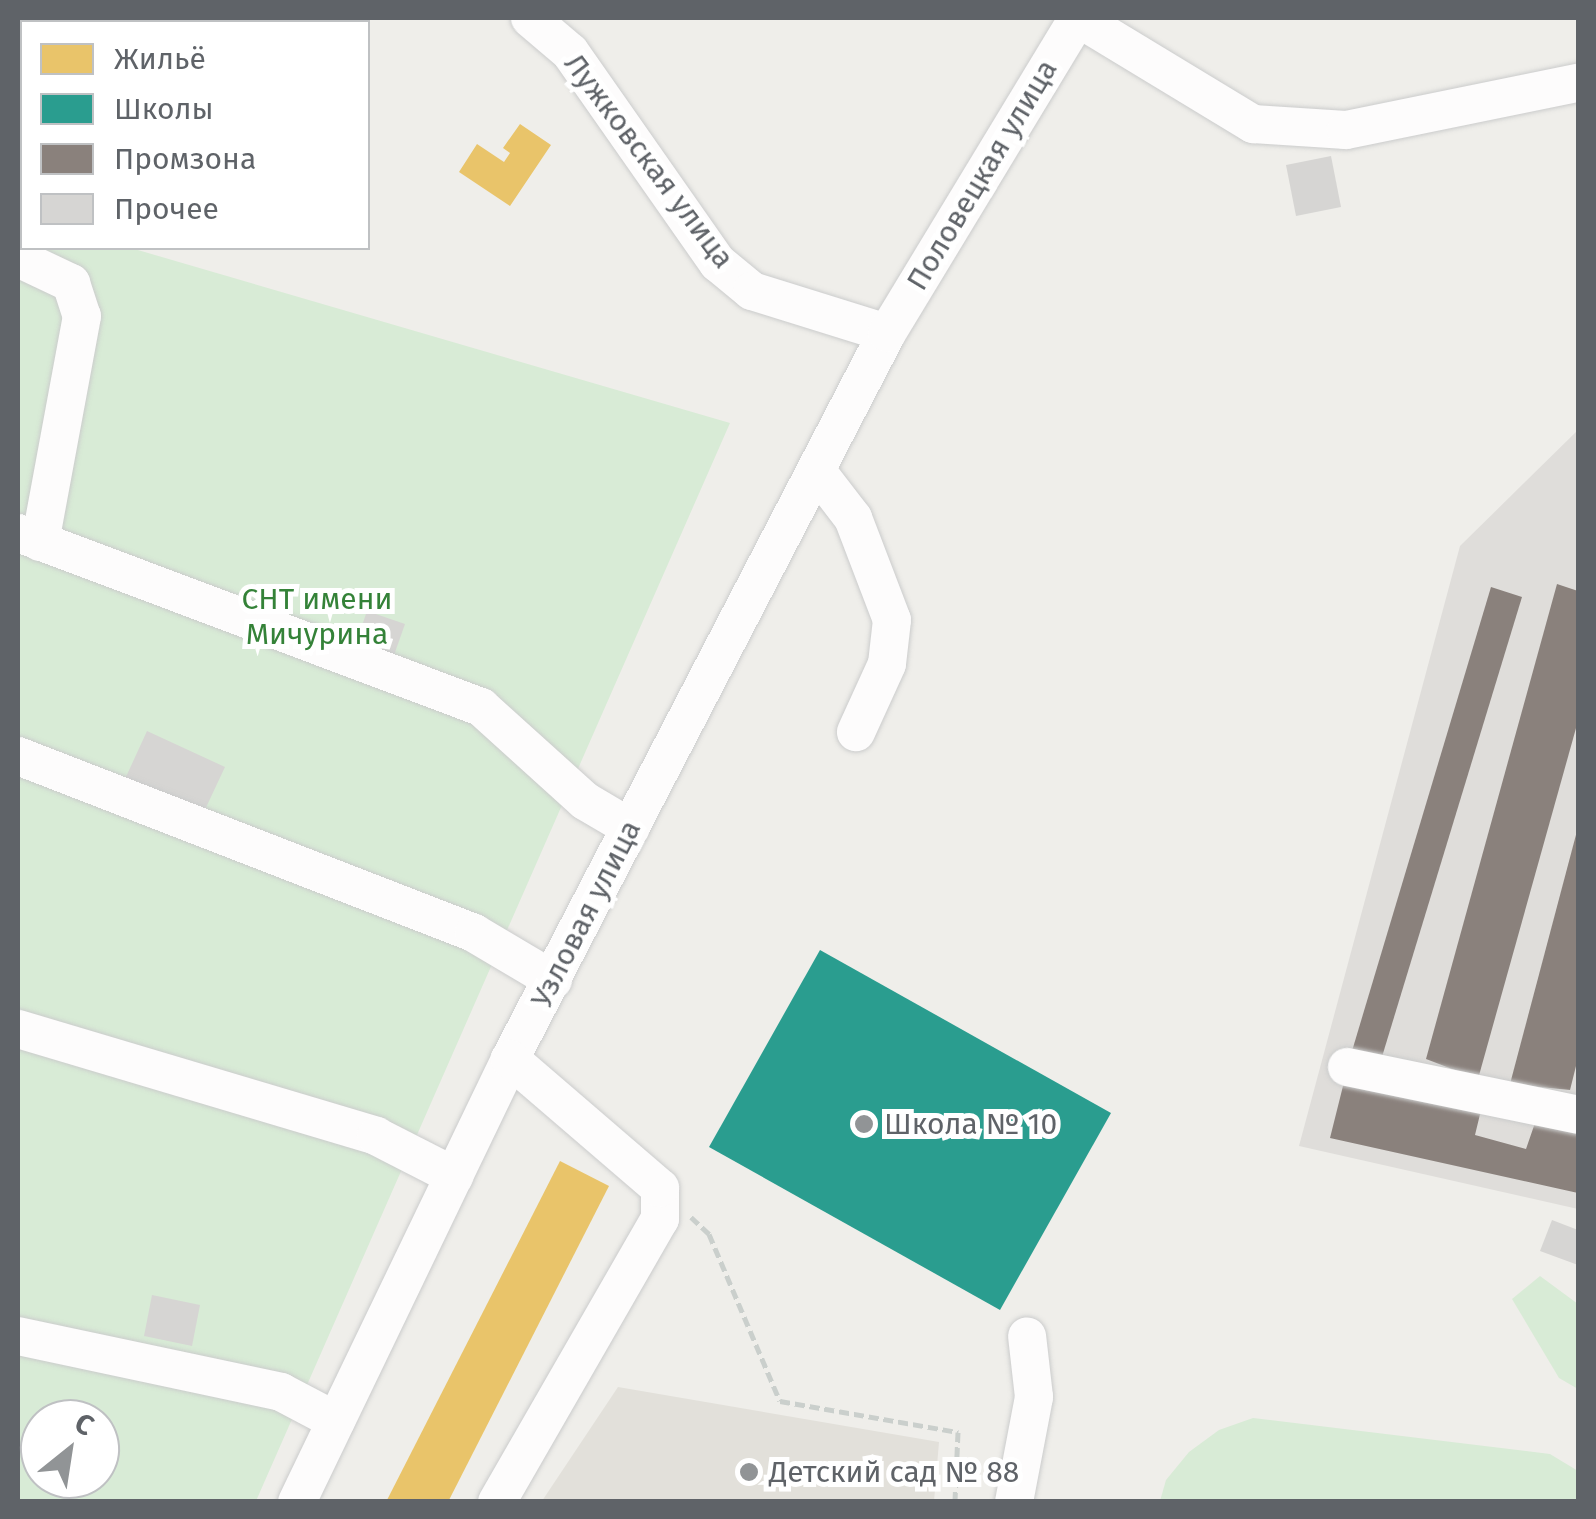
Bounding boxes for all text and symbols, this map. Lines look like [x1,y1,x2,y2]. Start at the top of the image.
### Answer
legend [20,20,370,250]
text: Жильё [114,41,206,77]
street label: Лужковская улица [557,47,741,275]
street label: Половецкая улица [899,53,1065,297]
text: Школы [114,91,214,127]
text: Промзона [114,141,256,177]
text: Прочее [114,191,219,227]
park label: СНТ имени Мичурина [242,581,392,652]
street label: Узловая улица [523,814,649,1014]
place label: Школа № 10 [884,1106,1057,1142]
marker: Школа № 10 [853,1113,875,1135]
north arrow [20,1399,120,1499]
text: С [69,1406,99,1443]
place label: Детский сад № 88 [769,1454,1019,1490]
marker: Детский сад № 88 [738,1461,760,1483]

